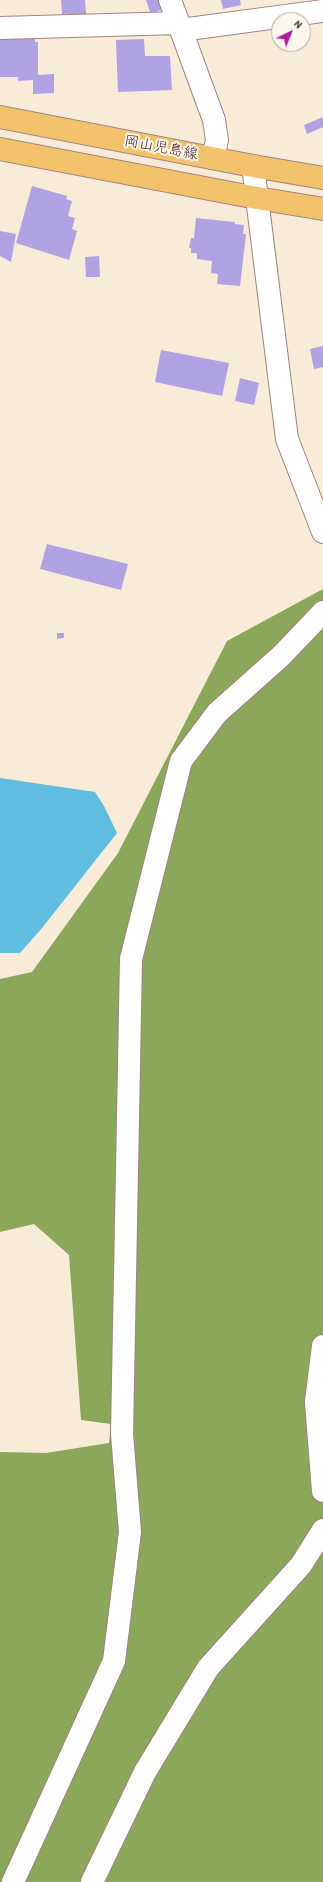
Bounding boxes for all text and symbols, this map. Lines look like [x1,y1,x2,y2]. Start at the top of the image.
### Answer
north arrow [271,12,311,52]
text: N [292,17,305,31]
street label: 岡山児島線 [122,132,200,164]

